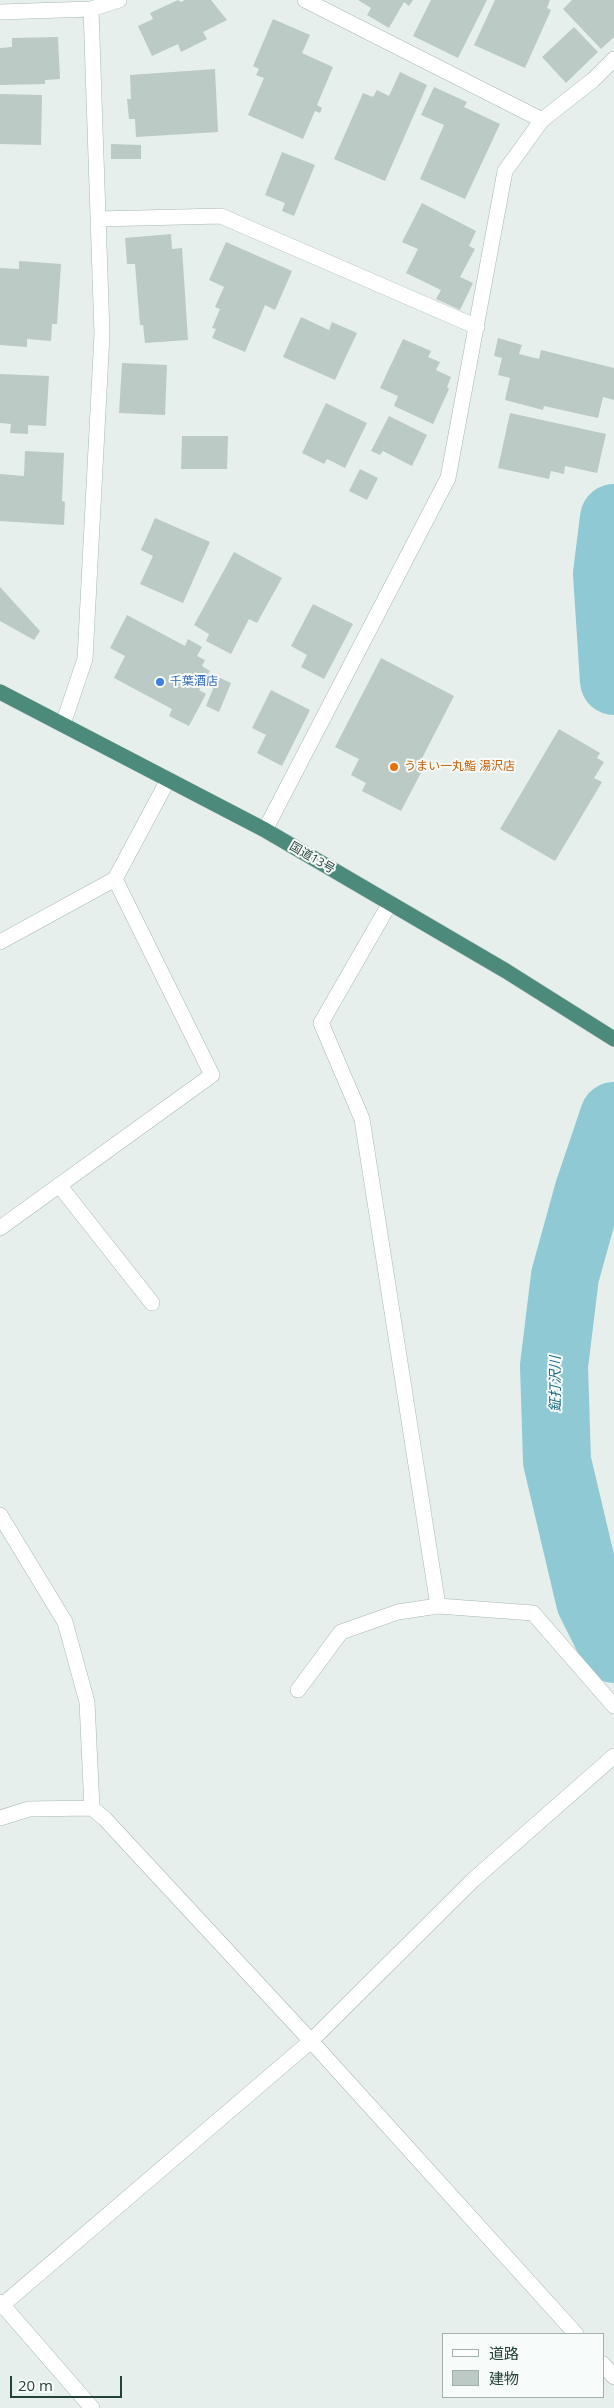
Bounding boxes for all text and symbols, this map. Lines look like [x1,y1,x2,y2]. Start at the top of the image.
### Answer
place label: 千葉酒店 [170,675,218,689]
marker: 千葉酒店 [154,676,166,688]
place label: うまい一丸鮨 湯沢店 [404,760,515,774]
marker: うまい一丸鮨 湯沢店 [388,761,400,773]
street label: 国道13号 [287,839,337,877]
water label: 鉦打沢川 [548,1356,564,1412]
legend [442,2333,604,2398]
text: 道路 [489,2343,519,2363]
scale bar [12,2366,125,2398]
text: 建物 [489,2368,519,2388]
text: 20 m [18,2375,53,2395]

